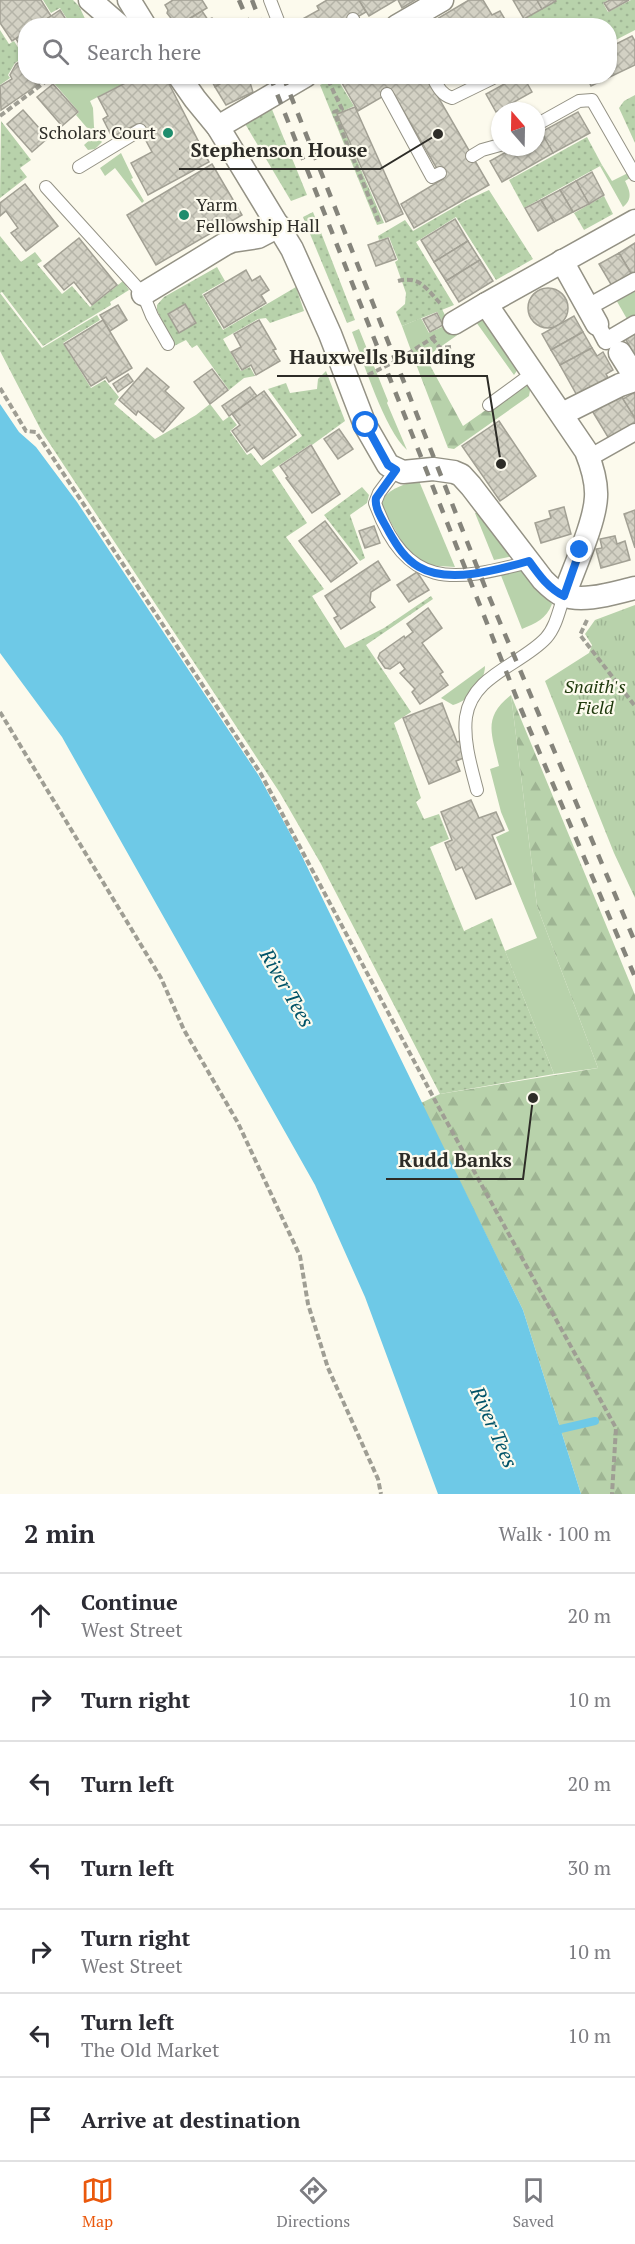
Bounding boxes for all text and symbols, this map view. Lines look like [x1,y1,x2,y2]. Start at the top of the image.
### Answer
search box [18,18,617,84]
icon: search [39,35,72,68]
text: Search here [87,37,201,66]
north arrow [491,102,545,156]
place label: Scholars Court [39,120,156,144]
marker: Scholars Court [161,126,175,140]
callout: Stephenson House [179,131,380,169]
text: Stephenson House [190,136,368,163]
place label: Yarm Fellowship Hall [196,192,320,237]
marker: Yarm Fellowship Hall [177,208,191,222]
callout: Hauxwells Building [277,338,487,376]
text: Hauxwells Building [289,343,475,370]
route start [352,411,378,437]
route end [566,536,592,562]
park label: Snaith's Field [564,674,626,719]
water label: River Tees [254,943,321,1032]
callout: Rudd Banks [386,1141,523,1179]
text: Rudd Banks [398,1146,512,1173]
water label: River Tees [464,1381,524,1472]
text: 2 min [24,1516,95,1550]
text: Walk · 100 m [499,1520,611,1547]
text: Continue [81,1587,178,1616]
icon: ahead [24,1599,57,1632]
text: 20 m [568,1602,611,1629]
text: West Street [81,1616,183,1643]
icon: right [24,1683,57,1716]
text: Turn right [81,1685,190,1714]
text: 10 m [568,1686,611,1713]
icon: left [24,1767,57,1800]
text: Turn left [81,1769,174,1798]
text: 20 m [568,1770,611,1797]
icon: left [24,1851,57,1884]
text: Turn left [81,1853,174,1882]
text: 30 m [568,1854,611,1881]
text: Turn right [81,1923,190,1952]
icon: right [24,1935,57,1968]
text: 10 m [568,1938,611,1965]
text: West Street [81,1952,183,1979]
text: Turn left [81,2007,174,2036]
icon: left [24,2019,57,2052]
text: 10 m [568,2022,611,2049]
text: The Old Market [81,2036,220,2063]
icon: arrive [24,2103,57,2136]
text: Arrive at destination [81,2105,300,2134]
tab: Map [81,2174,114,2232]
tab: Directions [276,2174,350,2232]
tab: Saved [512,2174,554,2232]

